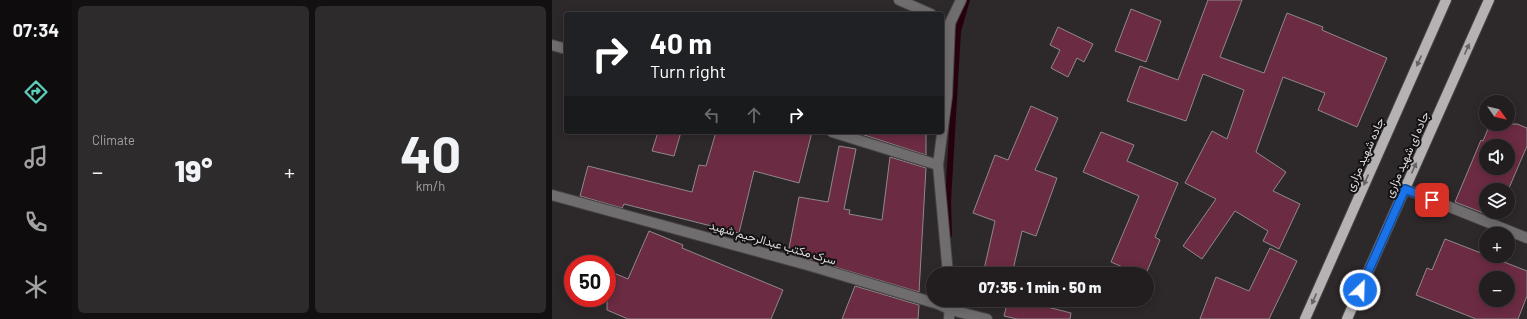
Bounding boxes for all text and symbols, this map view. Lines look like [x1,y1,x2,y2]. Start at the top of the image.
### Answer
text: 07:34 [13,19,59,41]
text: 40 m [650,26,712,60]
icon: right [584,28,636,80]
one-way arrow [1464,44,1470,55]
one-way arrow [1416,56,1422,67]
text: Turn right [650,60,726,82]
icon: directions [22,78,50,106]
north arrow [1479,95,1515,131]
map controls [1479,95,1515,307]
icon: left [701,104,723,126]
icon: ahead [743,104,765,126]
icon: right [785,104,807,126]
street label: جاده ای شهید مزاری [1381,109,1433,200]
street label: جاده شهید مزاری [1342,115,1388,194]
text: 40 [400,121,461,183]
text: Climate [92,132,135,148]
button: sound [1479,139,1515,175]
icon: music [22,143,50,171]
text: 19° [175,152,212,188]
text: − [92,158,103,184]
text: + [284,158,295,184]
one-way arrow [1411,163,1417,174]
one-way arrow [1363,174,1369,186]
text: km/h [416,178,445,194]
pin [1415,183,1449,217]
button: layers [1479,183,1515,219]
icon: arrive [1421,189,1443,211]
icon: phone [22,208,50,236]
street label: سرک مکتب عبدالرحیم شهید [707,217,838,269]
button: + [1479,227,1515,263]
speed limit sign: 50 [564,255,616,307]
position arrow [1339,269,1381,311]
button: − [1479,271,1515,307]
icon: climate [22,273,50,301]
text: 07:35 · 1 min · 50 m [979,278,1101,296]
one-way arrow [1310,293,1316,305]

